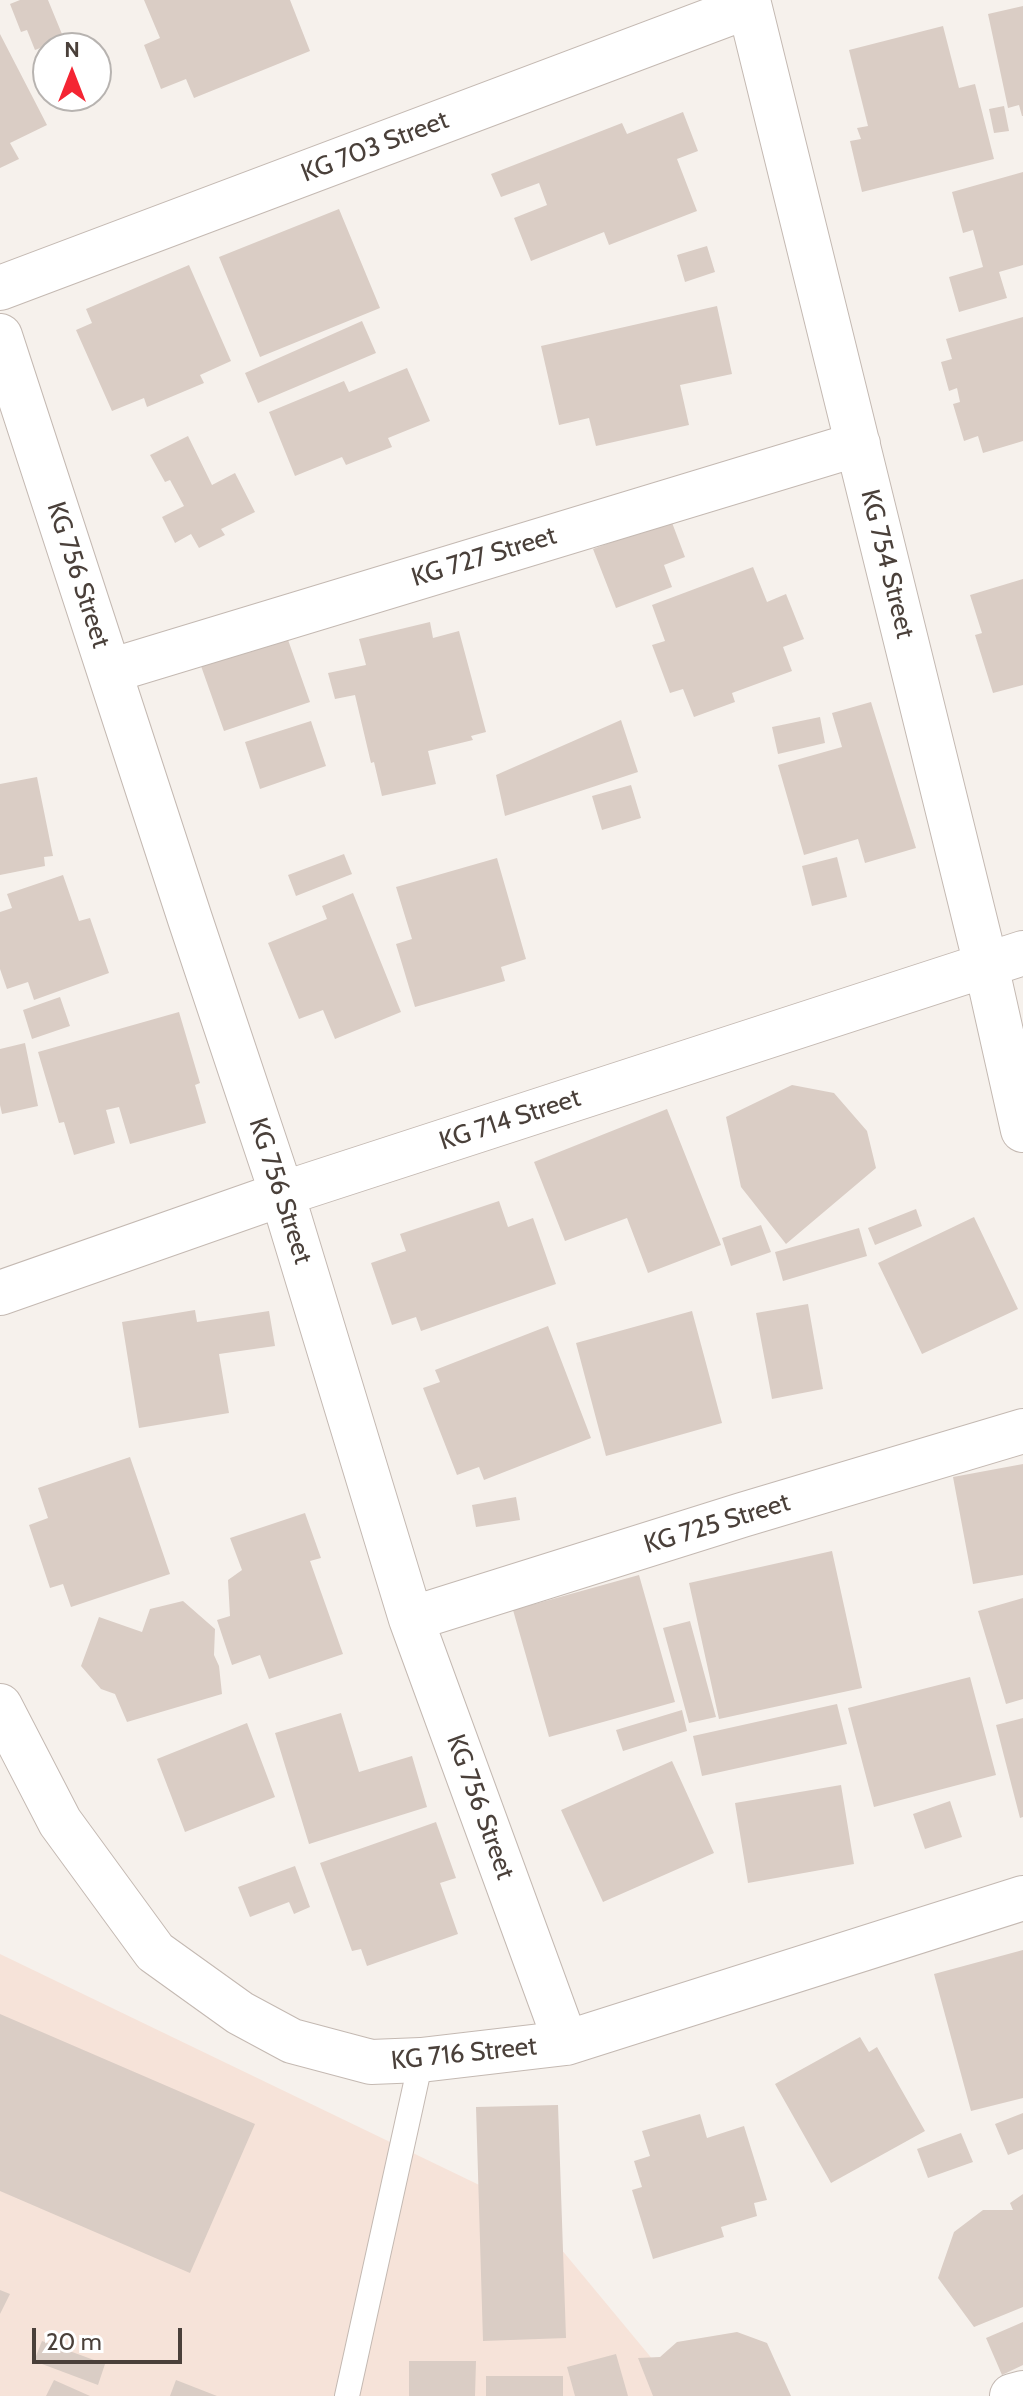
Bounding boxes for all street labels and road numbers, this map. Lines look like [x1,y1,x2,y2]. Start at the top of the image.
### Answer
street label: KG 703 Street [297,105,453,189]
street label: KG 754 Street [853,486,921,642]
street label: KG 756 Street [40,498,116,652]
street label: KG 727 Street [408,520,560,594]
street label: KG 714 Street [435,1083,585,1157]
street label: KG 756 Street [242,1114,318,1268]
street label: KG 725 Street [640,1487,794,1561]
street label: KG 756 Street [439,1730,521,1884]
street label: KG 716 Street [390,2031,538,2077]

